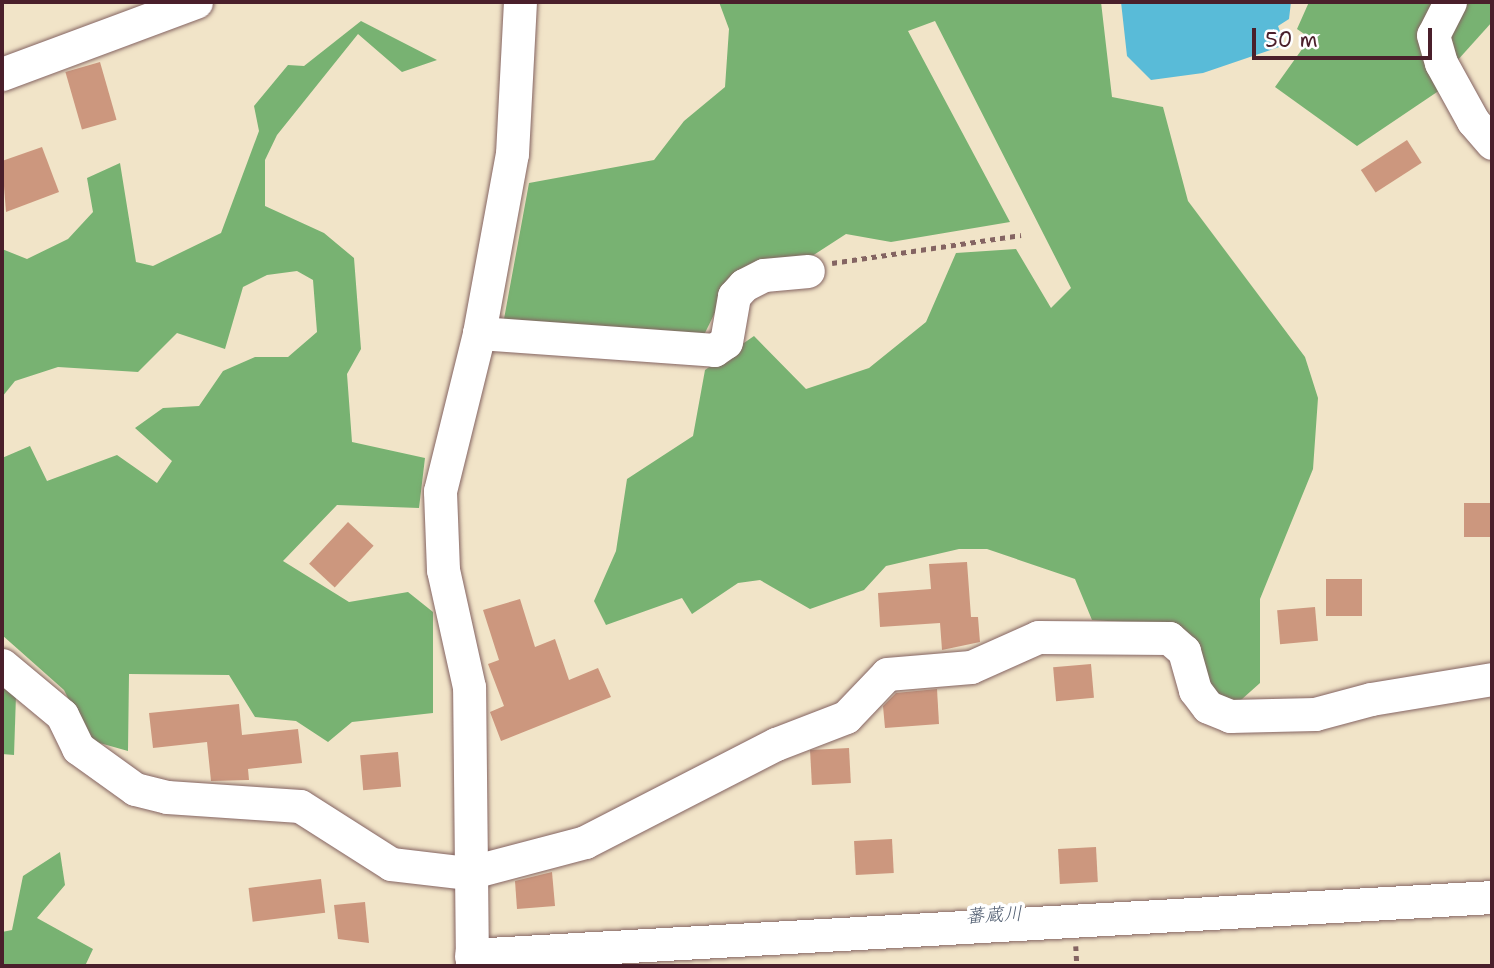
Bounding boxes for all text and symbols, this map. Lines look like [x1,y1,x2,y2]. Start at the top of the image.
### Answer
scale bar [1256,14,1436,58]
text: 50 m [1265,26,1318,54]
water label: 蕃蔵川 [965,902,1023,928]

